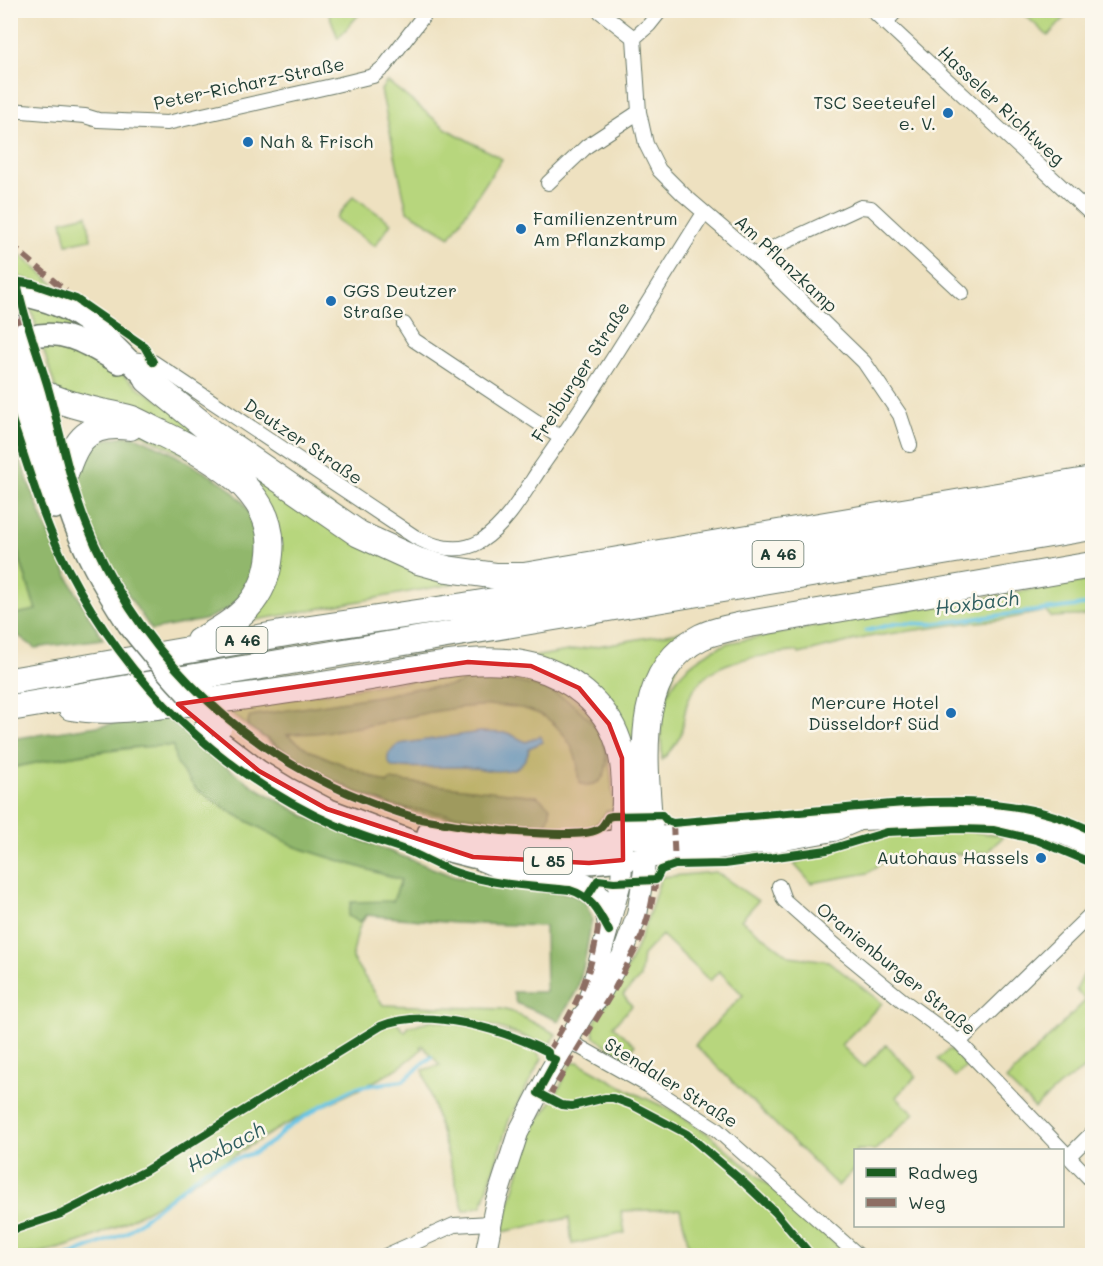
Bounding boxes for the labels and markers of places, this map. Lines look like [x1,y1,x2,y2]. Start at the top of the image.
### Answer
place label: TSC Seeteufel e. V. [813,90,936,135]
marker: TSC Seeteufel e. V. [941,106,955,120]
place label: Nah & Frisch [260,129,373,153]
marker: Nah & Frisch [241,135,255,149]
place label: Familienzentrum Am Pflanzkamp [533,206,678,251]
marker: Familienzentrum Am Pflanzkamp [514,222,528,236]
place label: GGS Deutzer Straße [343,278,457,323]
marker: GGS Deutzer Straße [324,294,338,308]
place label: Mercure Hotel Düsseldorf Süd [808,690,939,735]
marker: Mercure Hotel Düsseldorf Süd [944,706,958,720]
place label: Autohaus Hassels [876,845,1029,869]
marker: Autohaus Hassels [1034,851,1048,865]

